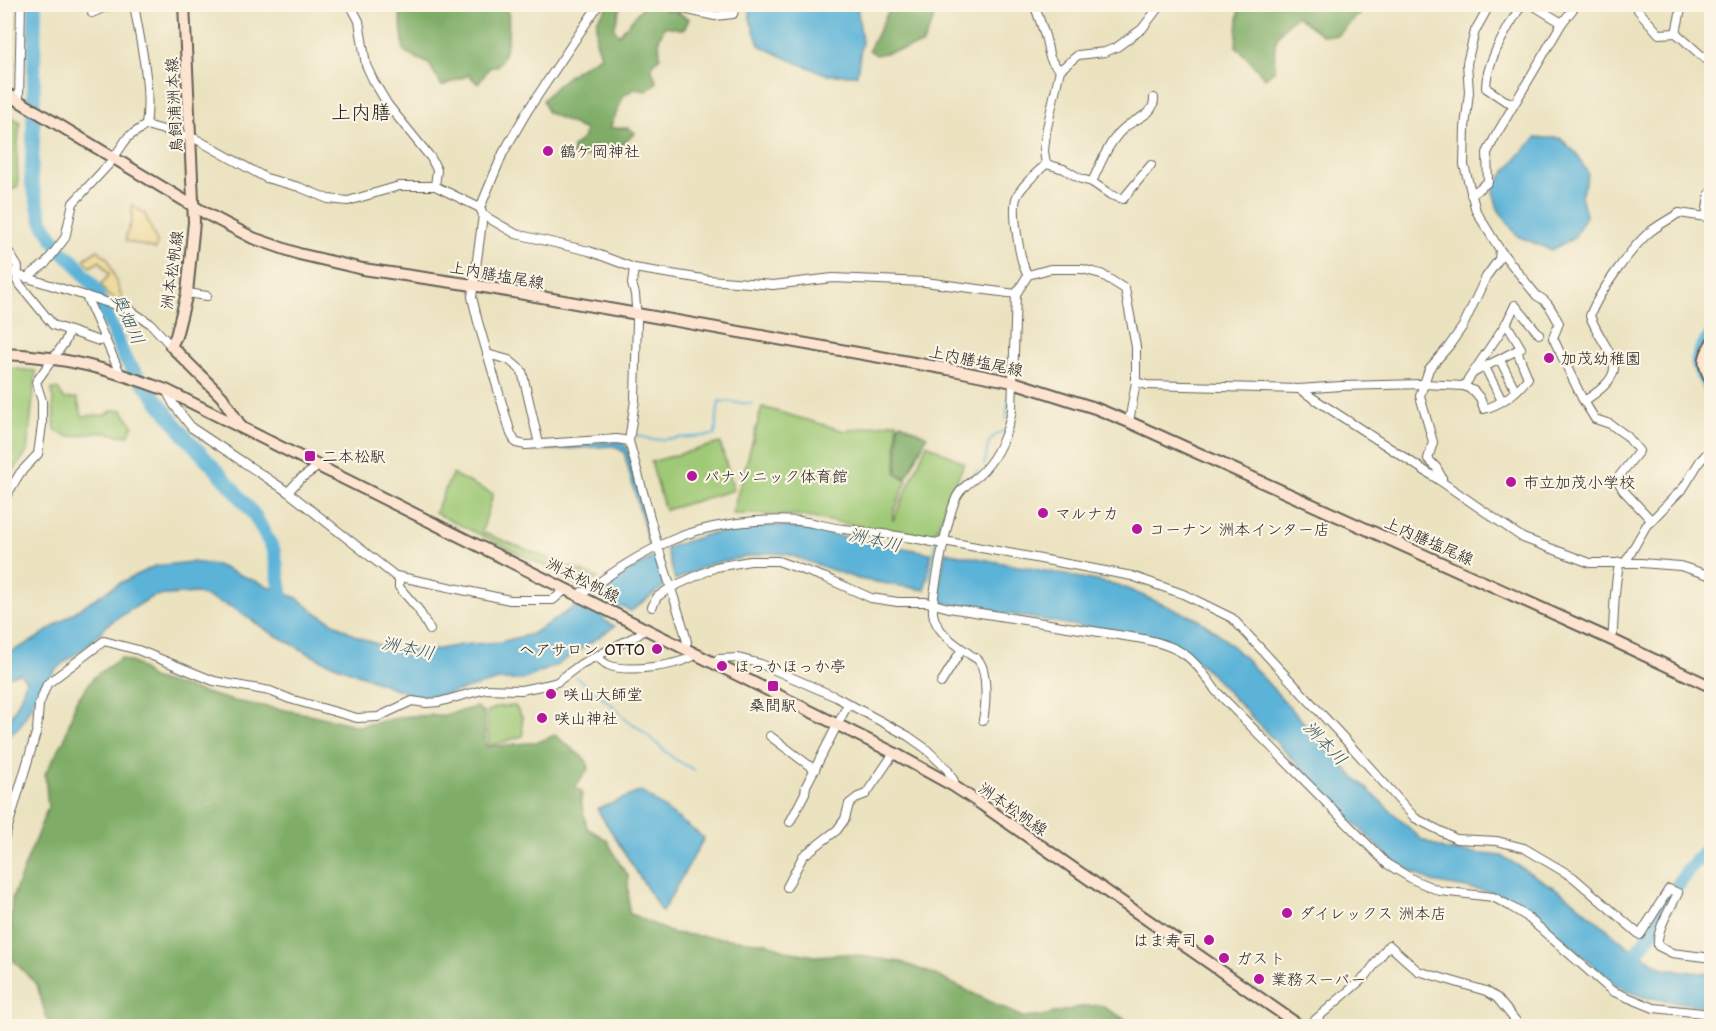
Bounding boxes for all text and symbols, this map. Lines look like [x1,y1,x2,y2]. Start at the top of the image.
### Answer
street label: 鳥飼浦洲本線 [161,57,187,153]
district label: 上内膳 [331,99,391,125]
place label: 鶴ケ岡神社 [560,141,640,162]
marker: 鶴ケ岡神社 [541,144,555,158]
street label: 洲本松帆線 [156,229,188,311]
street label: 上内膳塩尾線 [448,256,546,294]
water label: 奥畑川 [106,289,150,349]
street label: 上内膳塩尾線 [927,341,1025,381]
place label: 加茂幼稚園 [1561,348,1641,369]
marker: 加茂幼稚園 [1542,351,1556,365]
place label: 二本松駅 [322,446,386,467]
marker: 二本松駅 [303,449,317,463]
place label: パナソニック体育館 [704,466,848,487]
marker: パナソニック体育館 [685,469,699,483]
place label: 市立加茂小学校 [1523,472,1635,493]
marker: 市立加茂小学校 [1504,475,1518,489]
place label: マルナカ [1055,503,1119,524]
marker: マルナカ [1036,506,1050,520]
street label: 上内膳塩尾線 [1381,512,1477,570]
place label: コーナン 洲本インター店 [1149,519,1330,540]
water label: 洲本川 [846,522,904,558]
marker: コーナン 洲本インター店 [1130,522,1144,536]
street label: 洲本松帆線 [543,552,623,608]
water label: 洲本川 [379,631,437,665]
place label: ヘアサロン OTTO [519,639,645,660]
marker: ヘアサロン OTTO [650,642,664,656]
place label: ほっかほっか亭 [734,656,846,677]
marker: ほっかほっか亭 [715,659,729,673]
marker: 桑間駅 [766,679,780,693]
place label: 咲山大師堂 [563,684,643,705]
marker: 咲山大師堂 [544,687,558,701]
place label: 桑間駅 [749,695,797,716]
place label: 咲山神社 [554,708,618,729]
marker: 咲山神社 [535,711,549,725]
water label: 洲本川 [1298,715,1352,771]
street label: 洲本松帆線 [974,777,1052,841]
place label: ダイレックス 洲本店 [1299,903,1447,924]
marker: ダイレックス 洲本店 [1280,906,1294,920]
place label: はま寿司 [1133,930,1197,951]
marker: はま寿司 [1202,933,1216,947]
place label: ガスト [1236,948,1286,969]
marker: ガスト [1217,951,1231,965]
place label: 業務スーパー [1271,969,1366,990]
marker: 業務スーパー [1252,972,1266,986]

